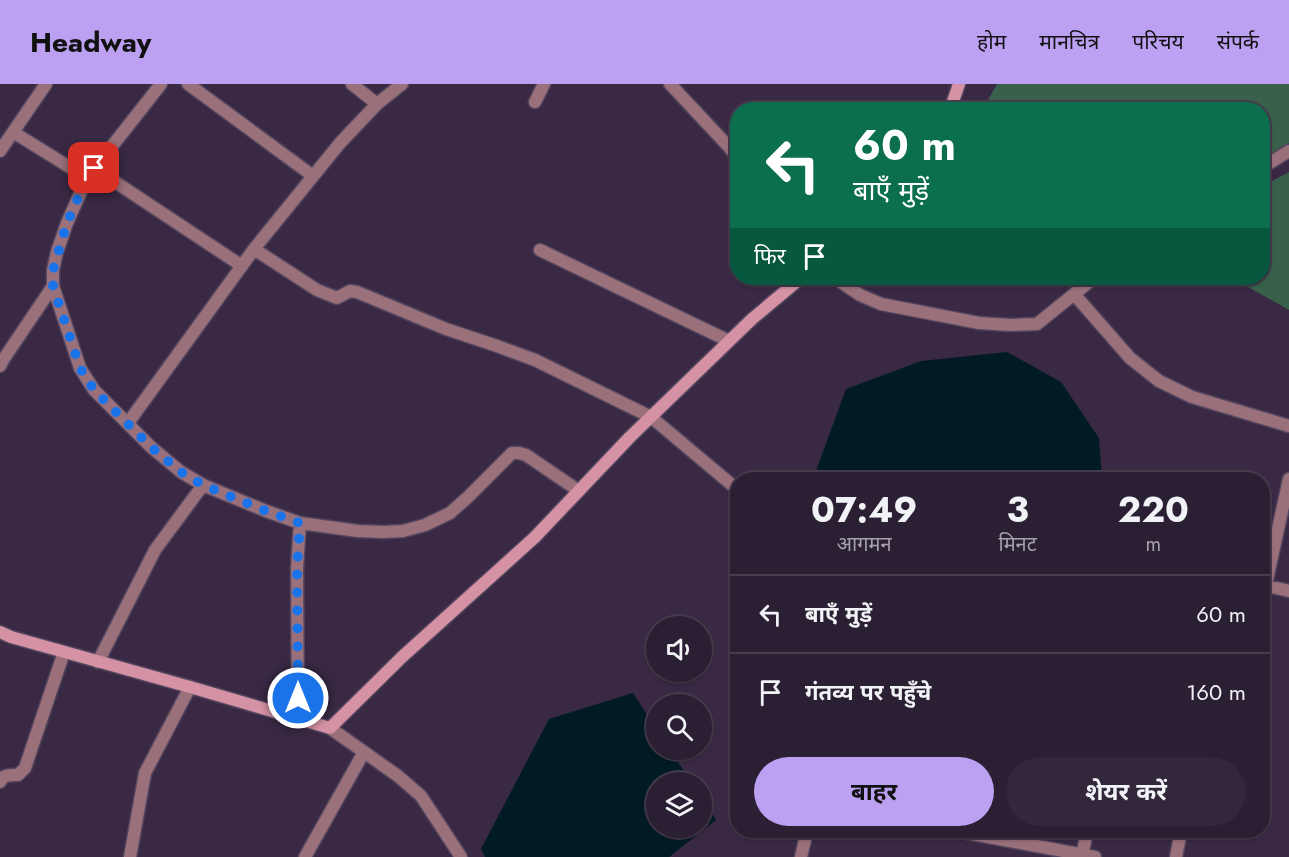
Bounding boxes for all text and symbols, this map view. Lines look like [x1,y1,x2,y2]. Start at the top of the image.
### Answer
text: Headway [30,22,151,63]
text: होम [977,27,1006,57]
text: मानचित्र [1039,27,1099,57]
text: परिचय [1132,27,1184,57]
text: संपर्क [1217,27,1259,57]
text: 60 m [853,115,956,176]
icon: left [754,126,832,204]
pin [68,142,119,193]
icon: arrive [77,151,110,184]
text: बाएँ मुड़ें [853,171,929,210]
text: फिर [754,240,786,272]
icon: arrive [798,240,831,273]
text: 07:49 [811,483,917,535]
text: 3 [1006,483,1029,535]
text: 220 [1118,483,1189,535]
text: आगमन [837,530,892,559]
text: मिनट [998,530,1037,559]
text: m [1146,530,1161,559]
icon: left [754,598,787,631]
text: बाएँ मुड़ें [805,598,872,630]
text: 60 m [1196,598,1246,630]
map controls [646,616,712,838]
button: sound [646,616,712,682]
position arrow [266,666,330,730]
icon: arrive [754,676,787,709]
text: गंतव्य पर पहुँचे [805,676,931,708]
text: 160 m [1186,676,1246,708]
button: search [646,694,712,760]
button: बाहर [754,757,994,826]
button: शेयर करें [1006,757,1246,826]
button: layers [646,772,712,838]

